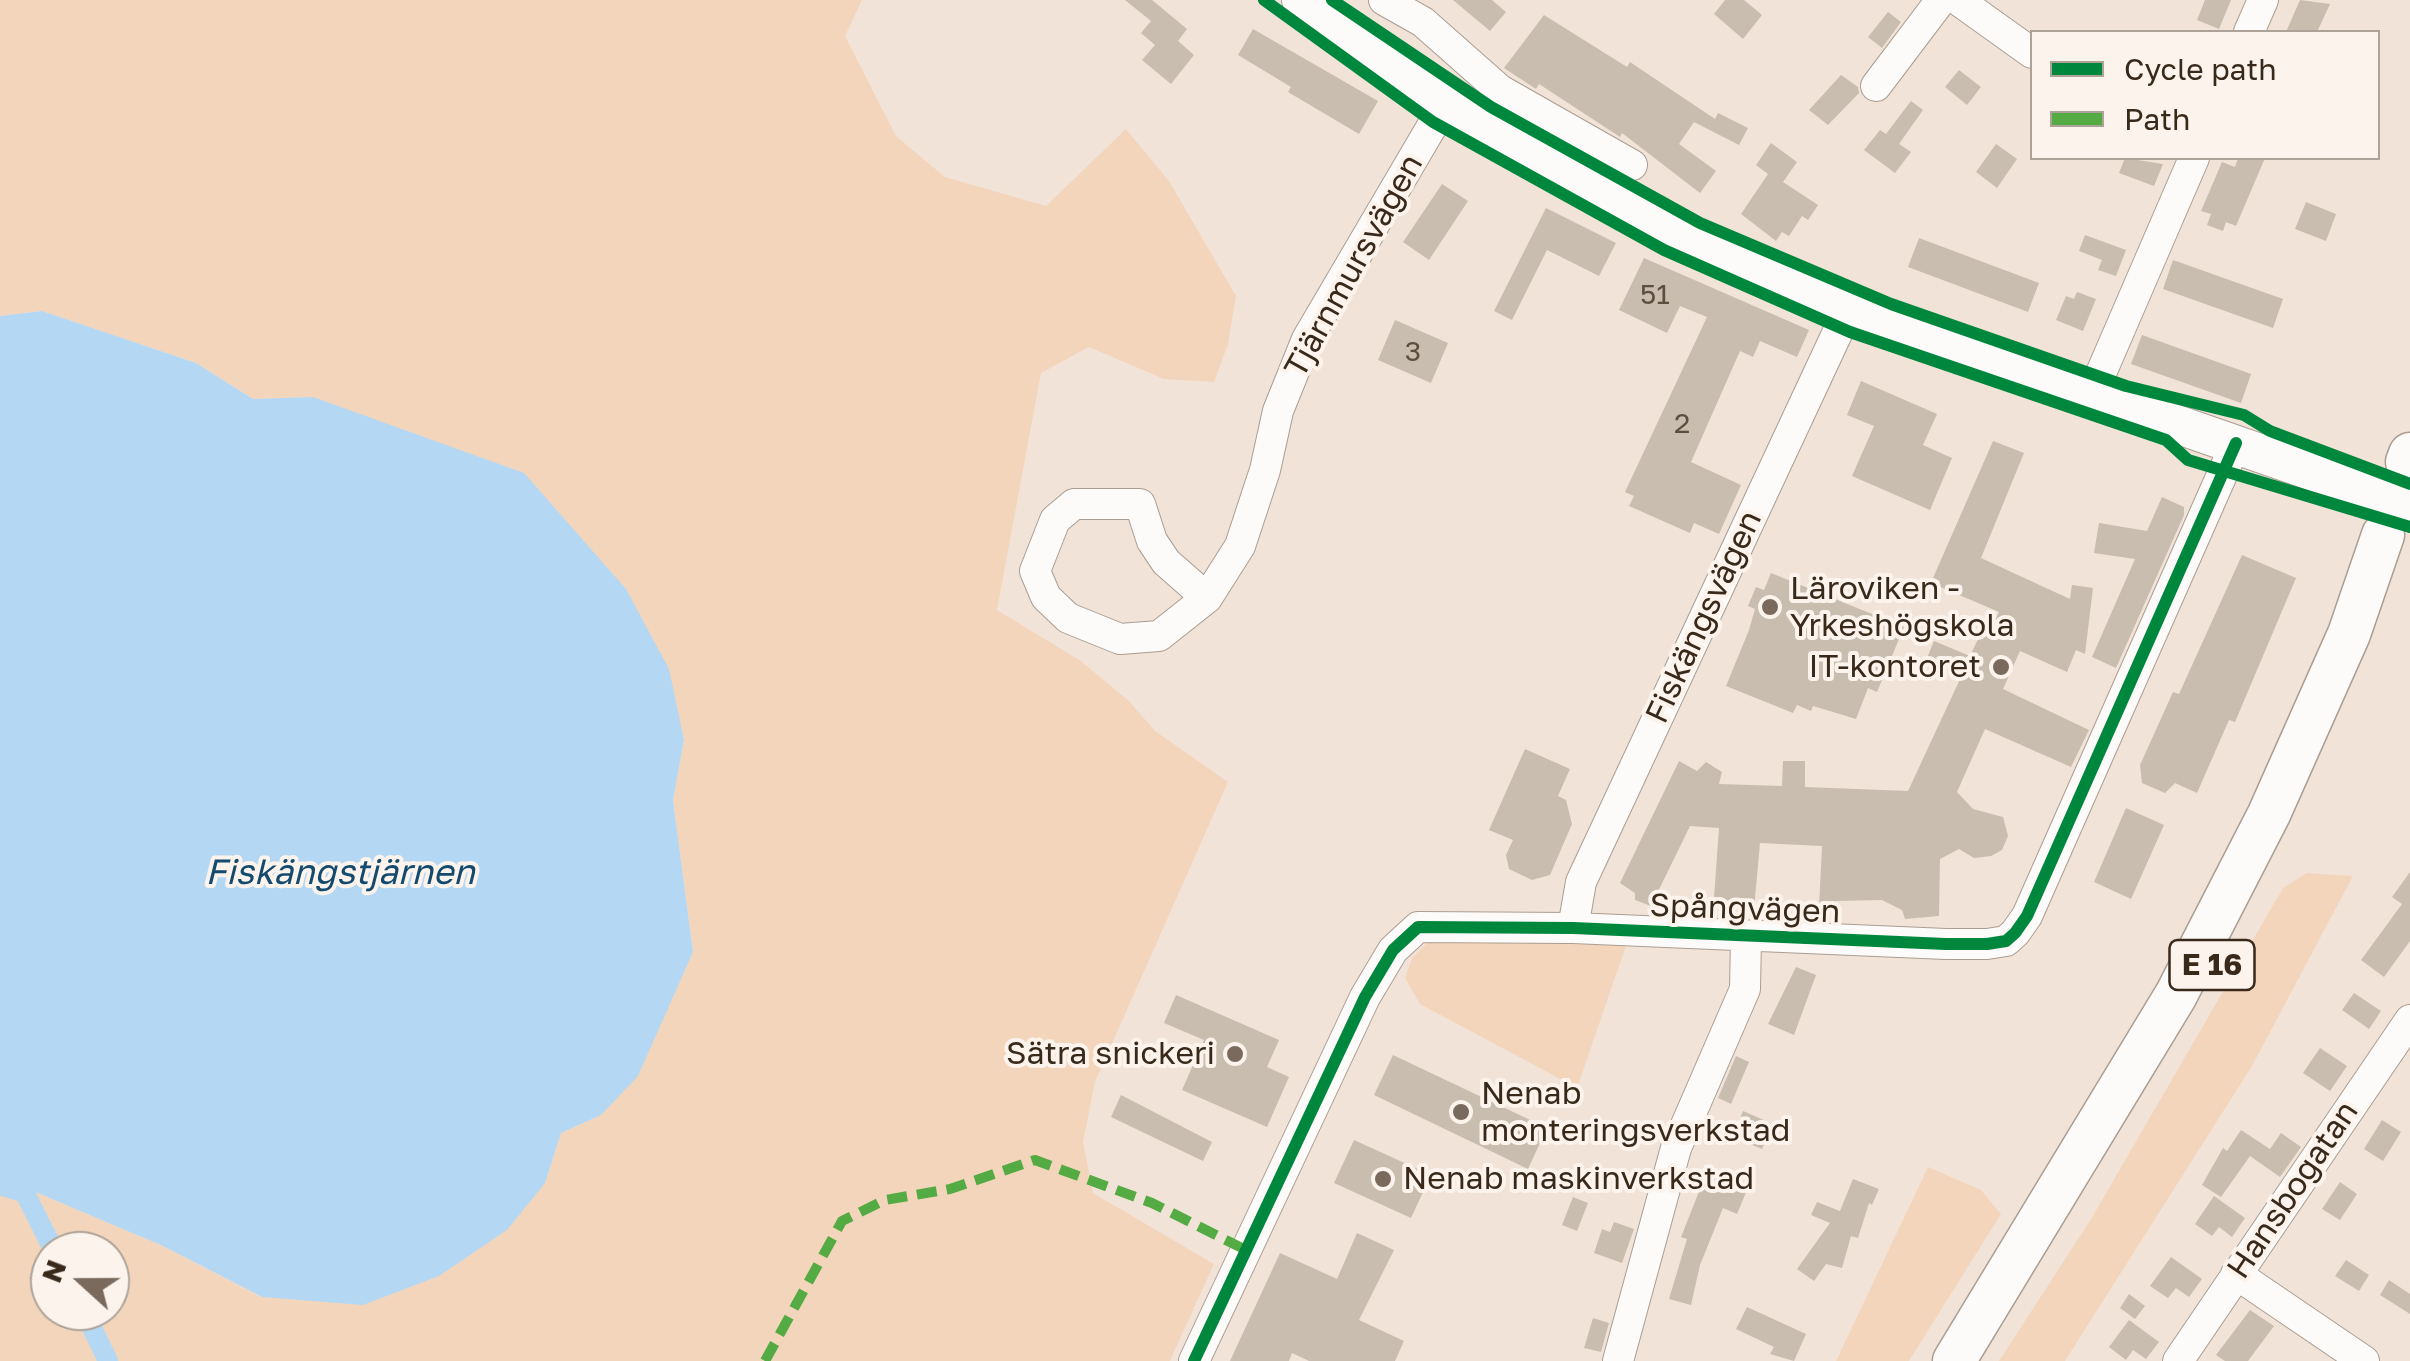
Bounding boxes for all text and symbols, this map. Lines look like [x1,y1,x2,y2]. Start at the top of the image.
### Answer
legend [2030,30,2380,160]
text: Cycle path [2124,51,2277,87]
text: Path [2124,101,2190,137]
street label: Tjärnmursvägen [1277,148,1431,384]
house number: 51 [1640,278,1670,312]
house number: 3 [1405,335,1421,369]
house number: 2 [1674,407,1690,441]
street label: Fiskängsvägen [1638,505,1770,729]
place label: Läroviken - Yrkeshögskola [1790,570,2014,645]
marker: Läroviken - Yrkeshögskola [1759,596,1781,618]
place label: IT-kontoret [1808,648,1981,686]
marker: IT-kontoret [1990,656,2012,678]
water label: Fiskängstjärnen [205,852,475,894]
street label: Spångvägen [1649,886,1841,932]
road number: E 16 [2170,940,2254,990]
place label: Sätra snickeri [1006,1035,1215,1073]
marker: Sätra snickeri [1224,1043,1246,1065]
place label: Nenab monteringsverkstad [1481,1075,1791,1150]
street label: Hansbogatan [2220,1094,2366,1286]
marker: Nenab monteringsverkstad [1450,1101,1472,1123]
place label: Nenab maskinverkstad [1403,1160,1754,1198]
marker: Nenab maskinverkstad [1372,1168,1394,1190]
north arrow [30,1231,130,1331]
text: N [34,1255,73,1287]

